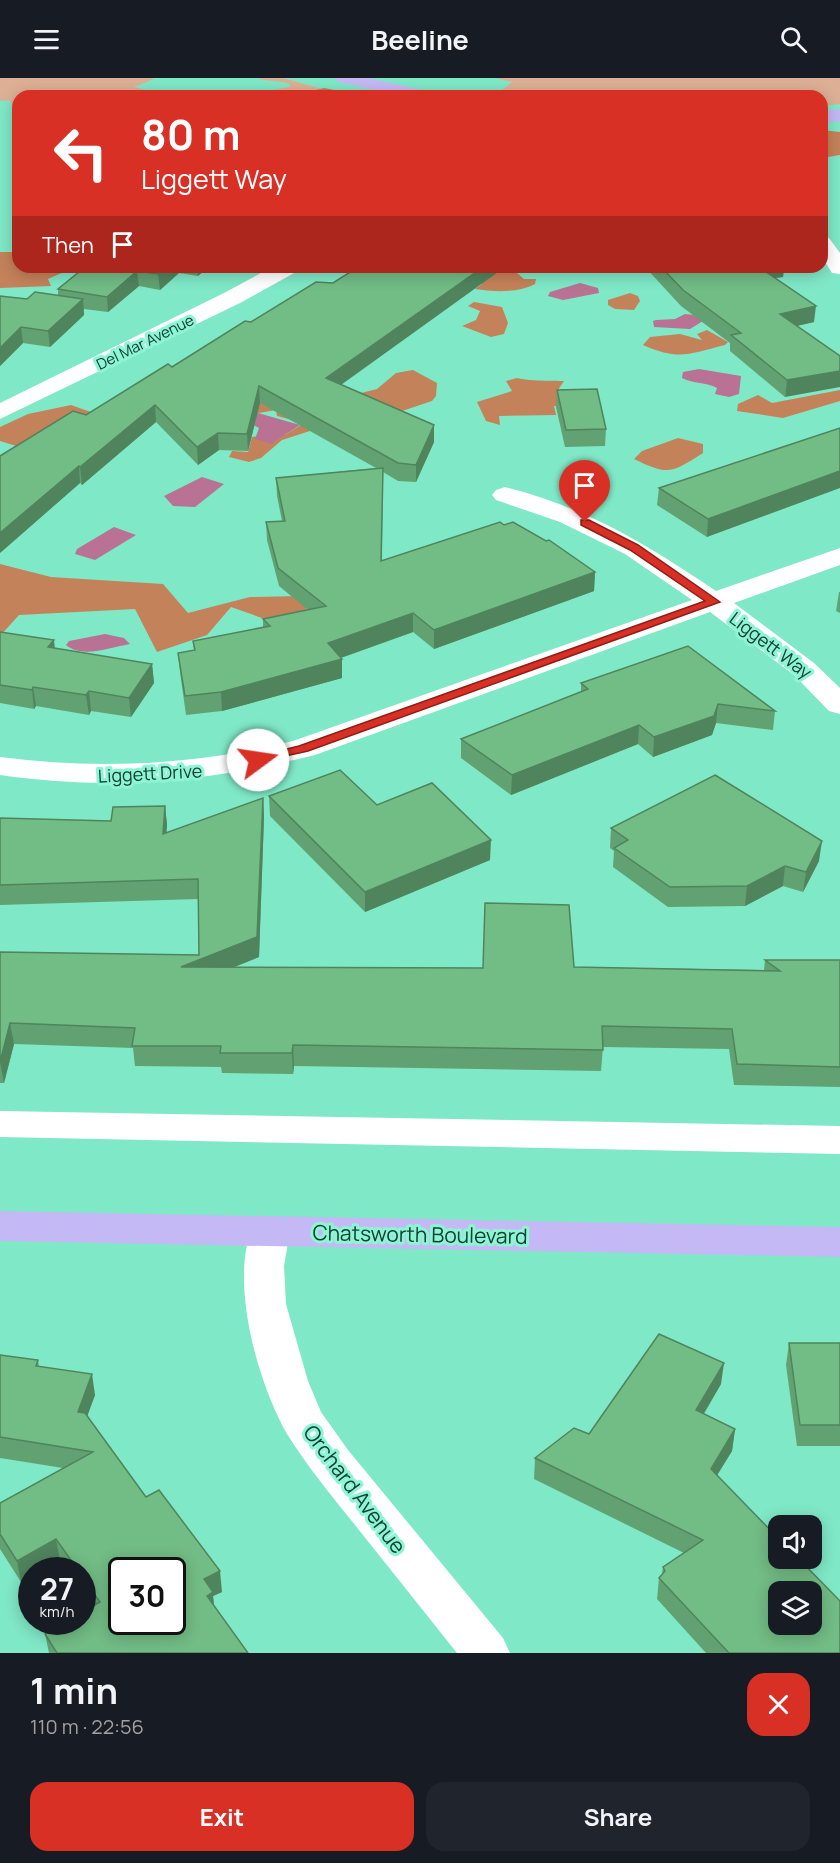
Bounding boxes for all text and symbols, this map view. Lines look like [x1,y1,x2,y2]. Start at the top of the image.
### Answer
text: Beeline [371,21,469,58]
icon: menu [30,23,63,56]
icon: search [777,23,810,56]
text: 80 m [141,105,241,163]
icon: left [42,114,120,192]
text: Liggett Way [141,160,287,197]
icon: arrive [106,228,139,261]
text: Then [42,230,94,260]
street label: Del Mar Avenue [93,309,197,375]
pin [559,460,610,522]
icon: arrive [568,469,601,502]
street label: Liggett Way [725,606,817,684]
position arrow [226,728,290,792]
street label: Liggett Drive [97,758,203,788]
street label: Chatsworth Boulevard [312,1218,528,1250]
street label: Orchard Avenue [297,1419,413,1559]
map controls [768,1515,822,1635]
button: sound [768,1515,822,1569]
speed limit sign: 30 [108,1557,186,1635]
text: 27 [40,1568,74,1609]
button: layers [768,1581,822,1635]
text: km/h [40,1601,74,1622]
text: 1 min [30,1666,118,1715]
button: close [747,1673,810,1736]
text: 110 m · 22:56 [30,1713,144,1740]
button: Exit [30,1782,414,1851]
button: Share [426,1782,810,1851]

